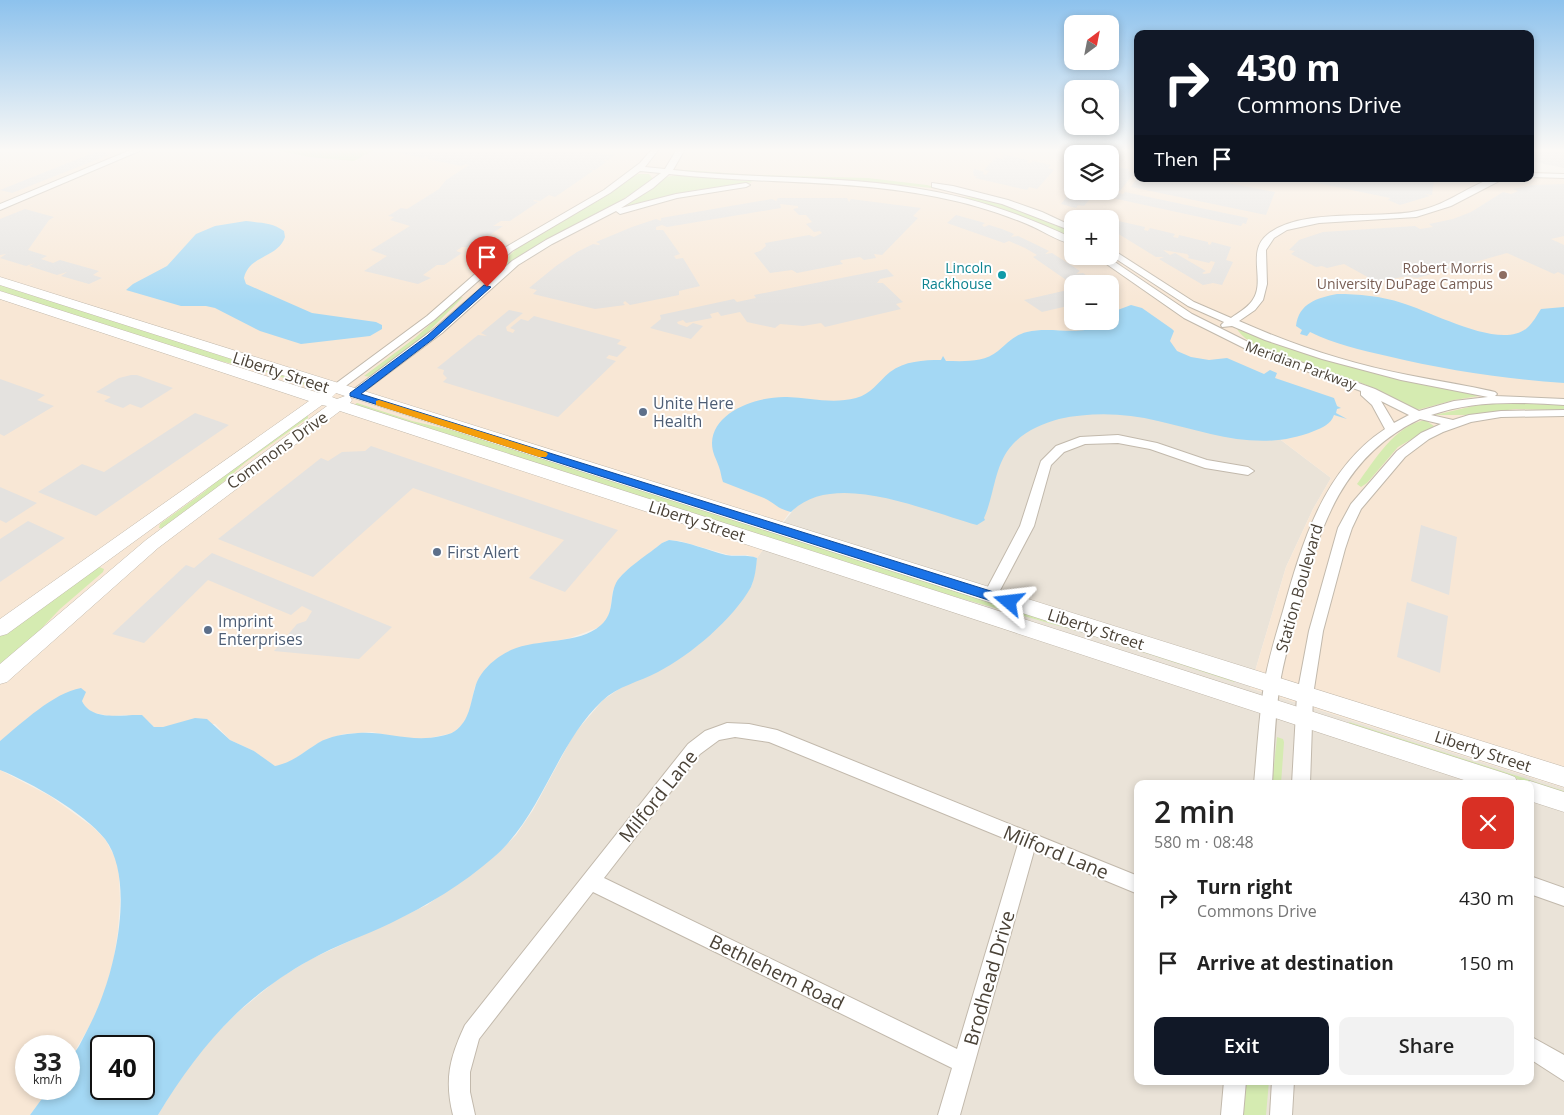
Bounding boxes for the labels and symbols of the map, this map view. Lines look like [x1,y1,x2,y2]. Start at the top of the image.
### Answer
north arrow [1064,15,1119,70]
pin [466,236,508,287]
place label: Lincoln Rackhouse [921,258,992,293]
place label: Robert Morris University DuPage Campus [1317,258,1493,293]
marker: Lincoln Rackhouse [996,269,1008,281]
marker: Robert Morris University DuPage Campus [1497,269,1509,281]
street label: Meridian Parkway [1243,336,1360,394]
street label: Liberty Street [230,346,332,398]
place label: Unite Here Health [653,392,734,432]
street label: Commons Drive [222,406,332,494]
marker: Unite Here Health [637,406,649,418]
street label: Liberty Street [646,495,748,547]
street label: Station Boulevard [1270,521,1328,655]
place label: First Alert [447,541,519,563]
marker: First Alert [431,546,443,558]
position arrow [982,575,1034,627]
street label: Liberty Street [1045,603,1147,655]
place label: Imprint Enterprises [218,610,303,650]
marker: Imprint Enterprises [202,624,214,636]
street label: Liberty Street [1432,725,1534,777]
street label: Milford Lane [613,744,703,848]
street label: Milford Lane [999,819,1113,885]
street label: Brodhead Drive [957,908,1021,1048]
street label: Bethlehem Road [705,928,849,1016]
speed limit sign: 40 [90,1035,155,1100]

